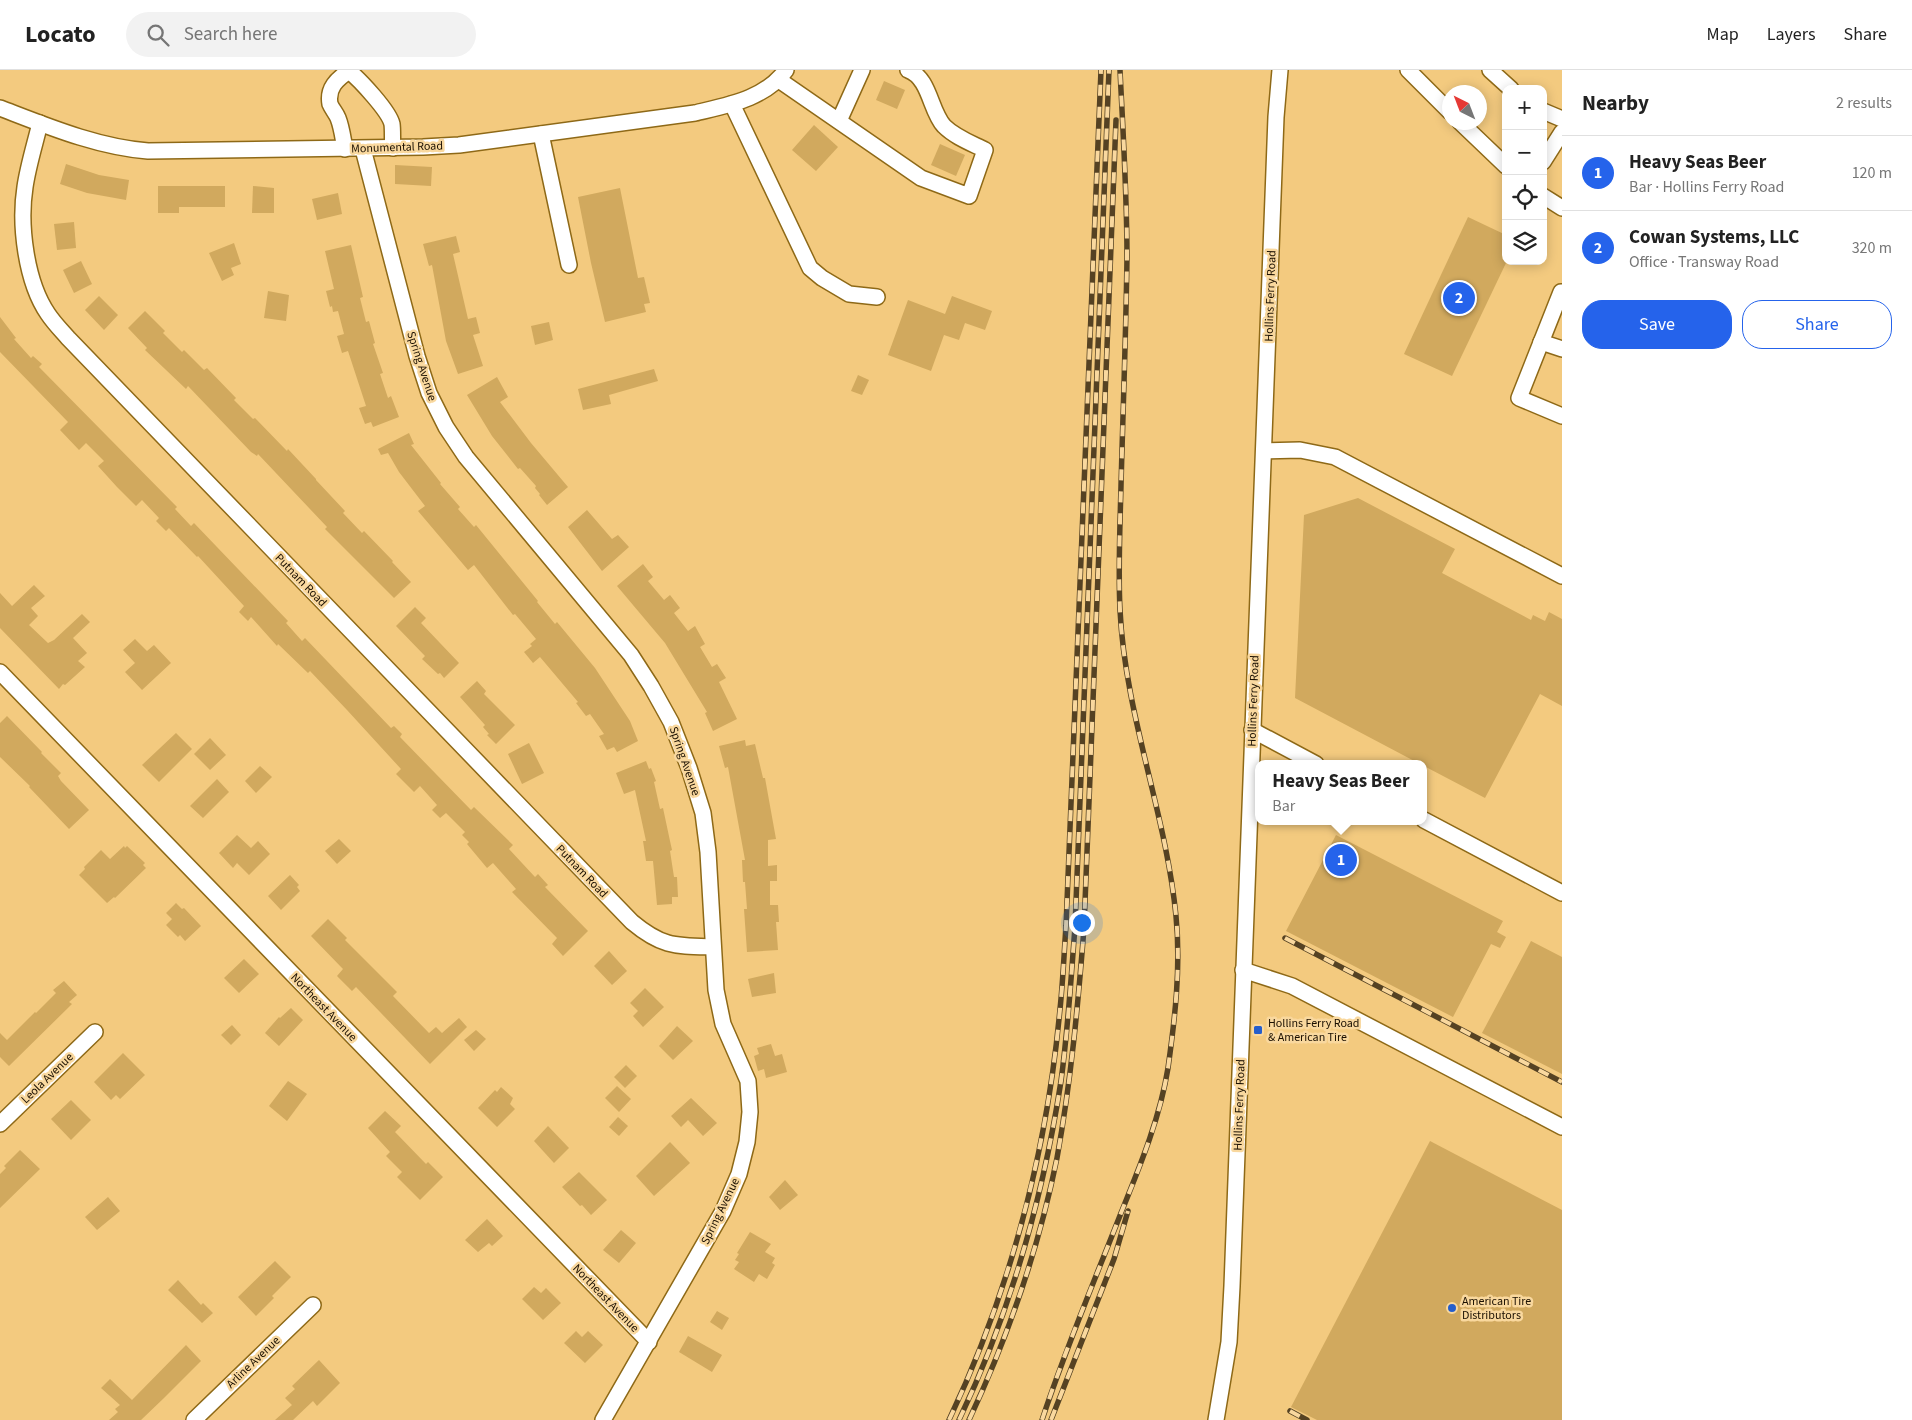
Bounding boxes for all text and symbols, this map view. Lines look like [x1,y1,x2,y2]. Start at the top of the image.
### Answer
search box [126,12,476,57]
text: Locato [25,17,96,52]
icon: search [144,21,172,49]
text: Search here [184,21,277,48]
text: Map [1707,22,1739,47]
text: Layers [1767,22,1816,47]
text: Share [1844,22,1887,47]
north arrow [1442,85,1487,130]
map controls [1502,85,1547,265]
button: + [1502,85,1547,130]
text: Nearby [1582,88,1649,118]
text: 2 results [1836,92,1892,114]
button: − [1502,130,1547,175]
street label: Monumental Road [351,137,443,158]
text: Heavy Seas Beer [1629,149,1766,176]
text: 1 [1594,162,1602,184]
text: 120 m [1852,162,1892,184]
button: locate [1502,175,1547,220]
text: Bar · Hollins Ferry Road [1629,176,1784,198]
button: layers [1502,220,1547,265]
text: Cowan Systems, LLC [1629,224,1799,251]
text: 2 [1594,237,1602,259]
text: 320 m [1852,237,1892,259]
street label: Hollins Ferry Road [1260,250,1281,342]
text: Office · Transway Road [1629,251,1779,273]
pin: 2 [1443,279,1475,317]
button: Save [1582,300,1732,349]
button: Share [1742,300,1892,349]
street label: Spring Avenue [402,329,441,403]
street label: Putnam Road [271,550,330,611]
street label: Hollins Ferry Road [1243,655,1264,747]
street label: Spring Avenue [665,724,704,798]
popup [1255,760,1427,825]
text: Heavy Seas Beer [1272,768,1410,795]
text: Bar [1272,795,1295,817]
street label: Putnam Road [552,841,611,902]
pin: 1 [1325,841,1357,879]
your location [1069,910,1095,936]
street label: Northeast Avenue [287,969,361,1045]
place label: Hollins Ferry Road & American Tire [1268,1015,1360,1046]
marker: Hollins Ferry Road & American Tire [1252,1024,1264,1036]
street label: Leola Avenue [17,1049,77,1108]
street label: Hollins Ferry Road [1229,1059,1250,1151]
street label: Spring Avenue [697,1175,744,1247]
street label: Northeast Avenue [569,1260,643,1336]
place label: American Tire Distributors [1462,1293,1531,1324]
marker: American Tire Distributors [1446,1302,1458,1314]
street label: Arline Avenue [223,1332,284,1392]

